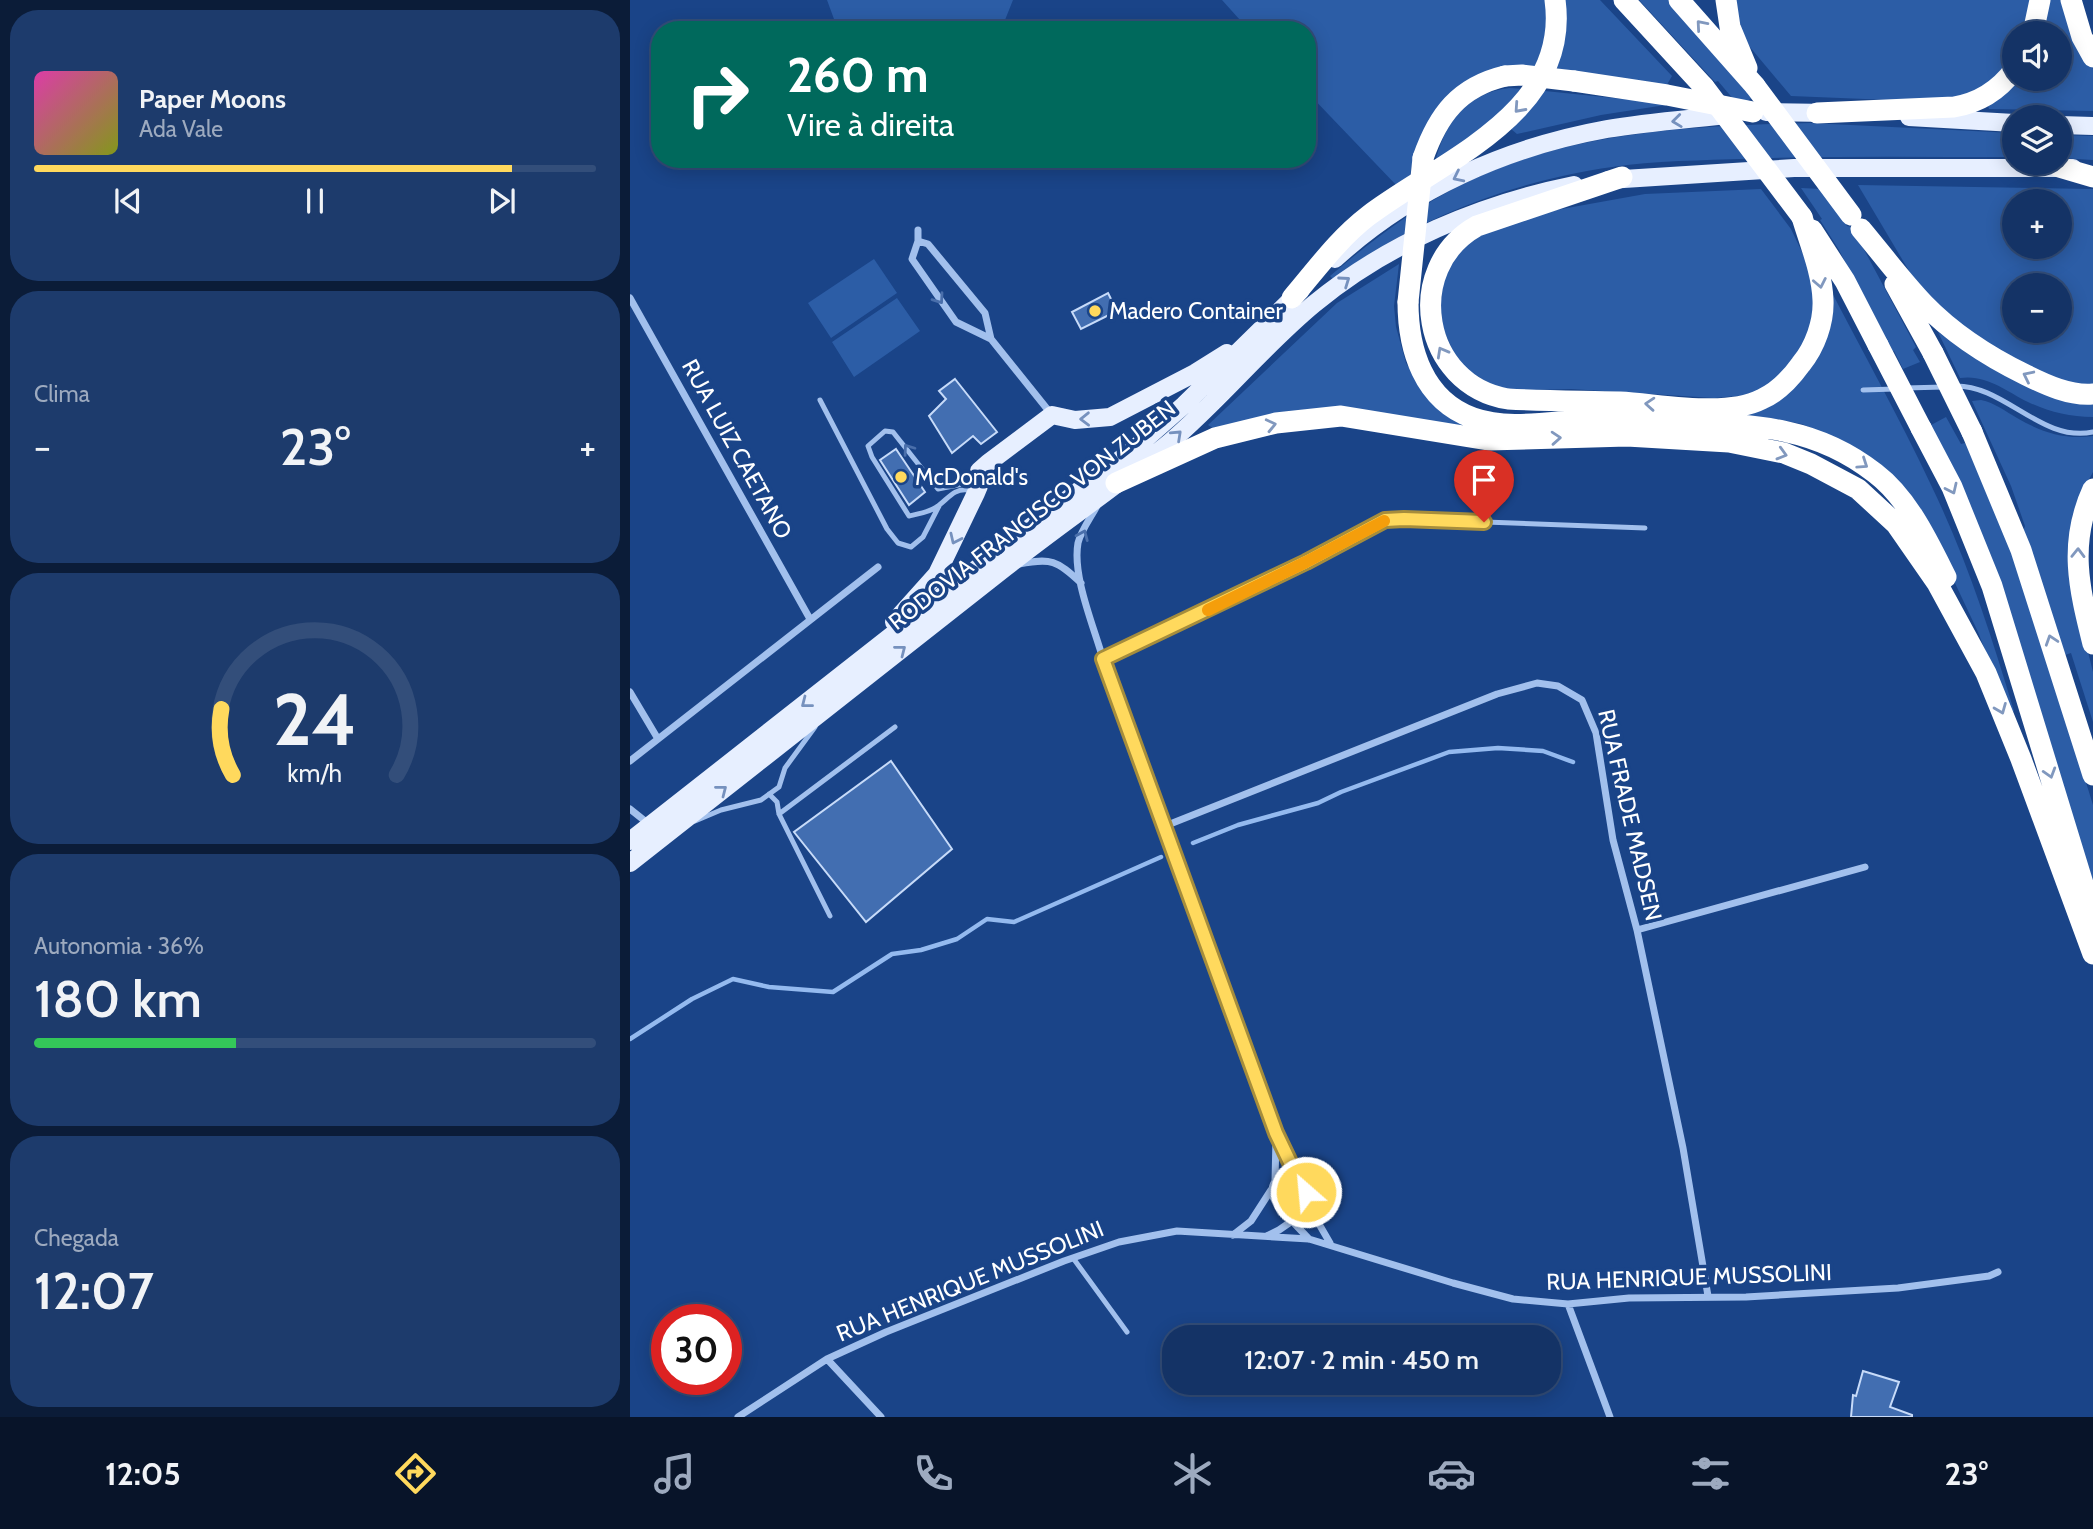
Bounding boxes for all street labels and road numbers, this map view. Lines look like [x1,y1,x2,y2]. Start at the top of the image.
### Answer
street label: RUA LUIZ CAETANO [676,354,798,544]
street label: RODOVIA FRANCISCO VON ZUBEN [883,394,1181,636]
street label: RUA FRADE MADSEN [1592,707,1668,923]
street label: RUA HENRIQUE MUSSOLINI [832,1214,1108,1348]
street label: RUA HENRIQUE MUSSOLINI [1546,1258,1832,1296]

